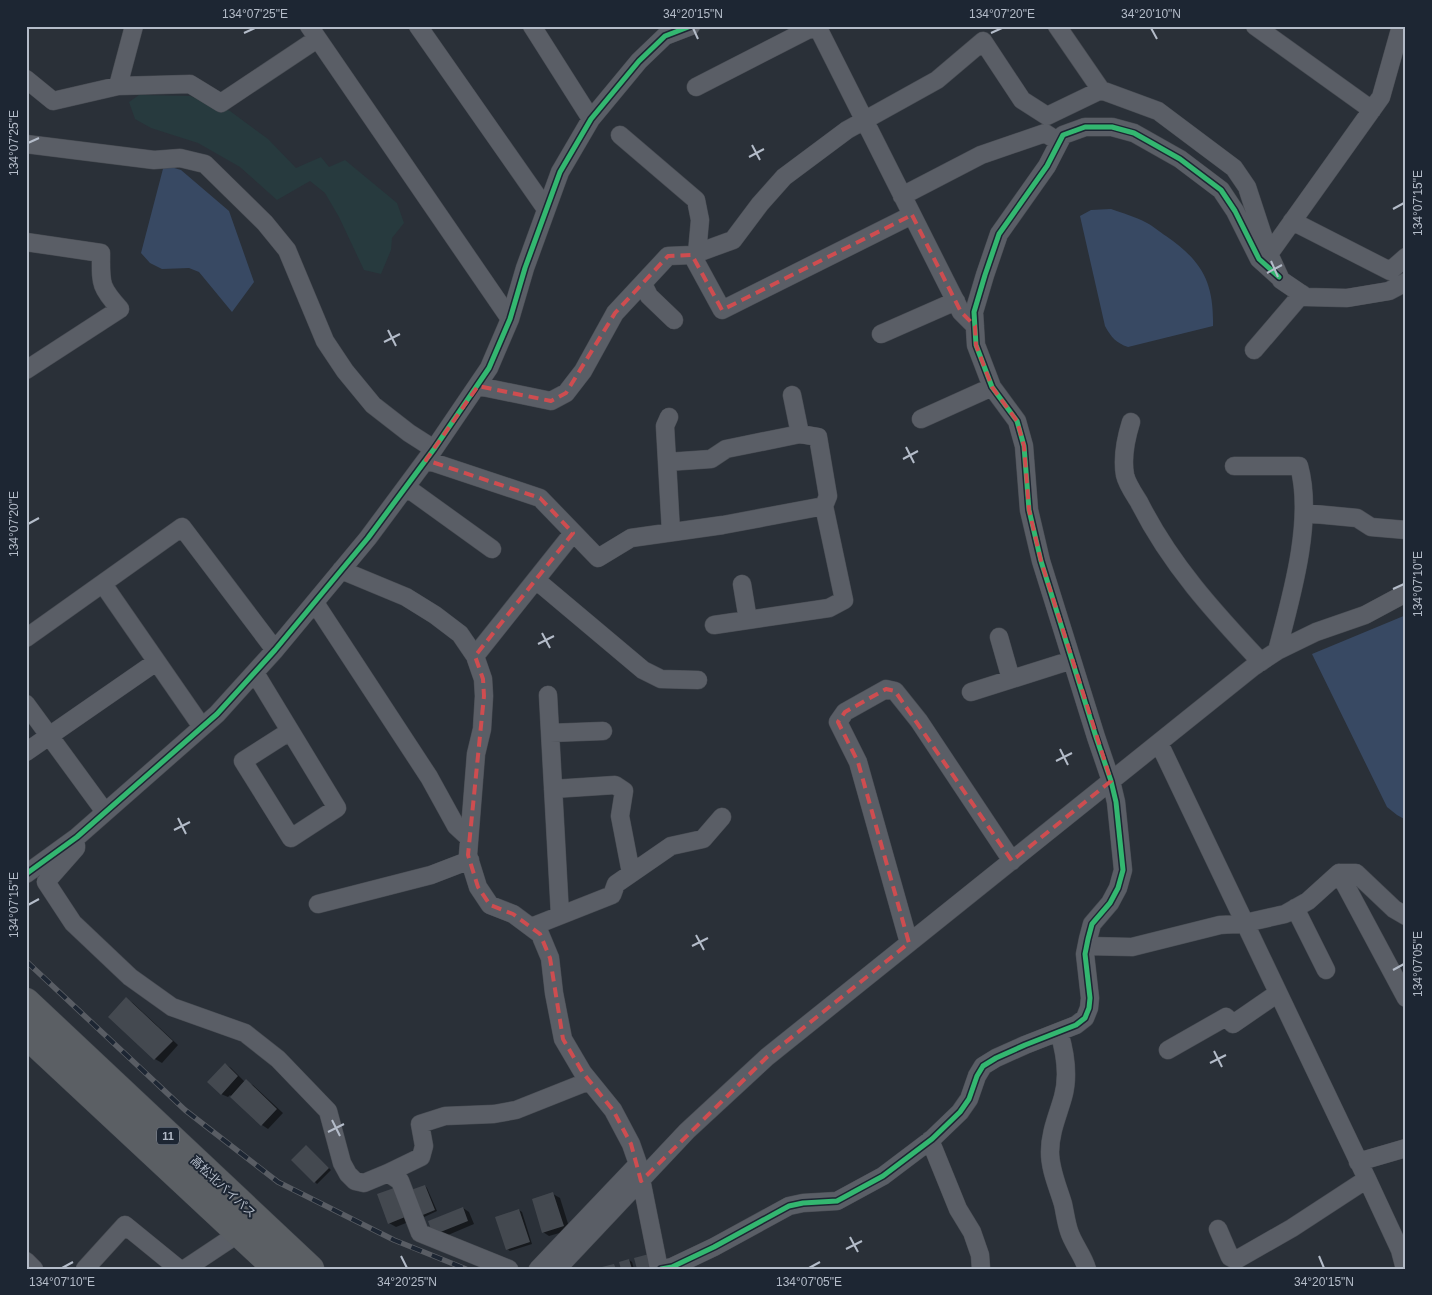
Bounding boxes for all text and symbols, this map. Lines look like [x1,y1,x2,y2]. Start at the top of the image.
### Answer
text: 134°07'25"E [222,7,288,21]
text: 34°20'15"N [663,7,723,21]
text: 134°07'20"E [969,7,1035,21]
text: 34°20'10"N [1121,7,1181,21]
text: 134°07'25"E [7,110,21,176]
text: 134°07'15"E [1411,170,1425,236]
text: 134°07'20"E [7,491,21,557]
text: 134°07'10"E [1411,551,1425,617]
text: 134°07'15"E [7,872,21,938]
text: 134°07'05"E [1411,931,1425,997]
road number: 11 [157,1128,179,1144]
street label: 高松北バイパス [188,1153,258,1221]
text: 134°07'10"E [29,1275,95,1289]
text: 34°20'25"N [377,1275,437,1289]
text: 134°07'05"E [776,1275,842,1289]
text: 34°20'15"N [1294,1275,1354,1289]

